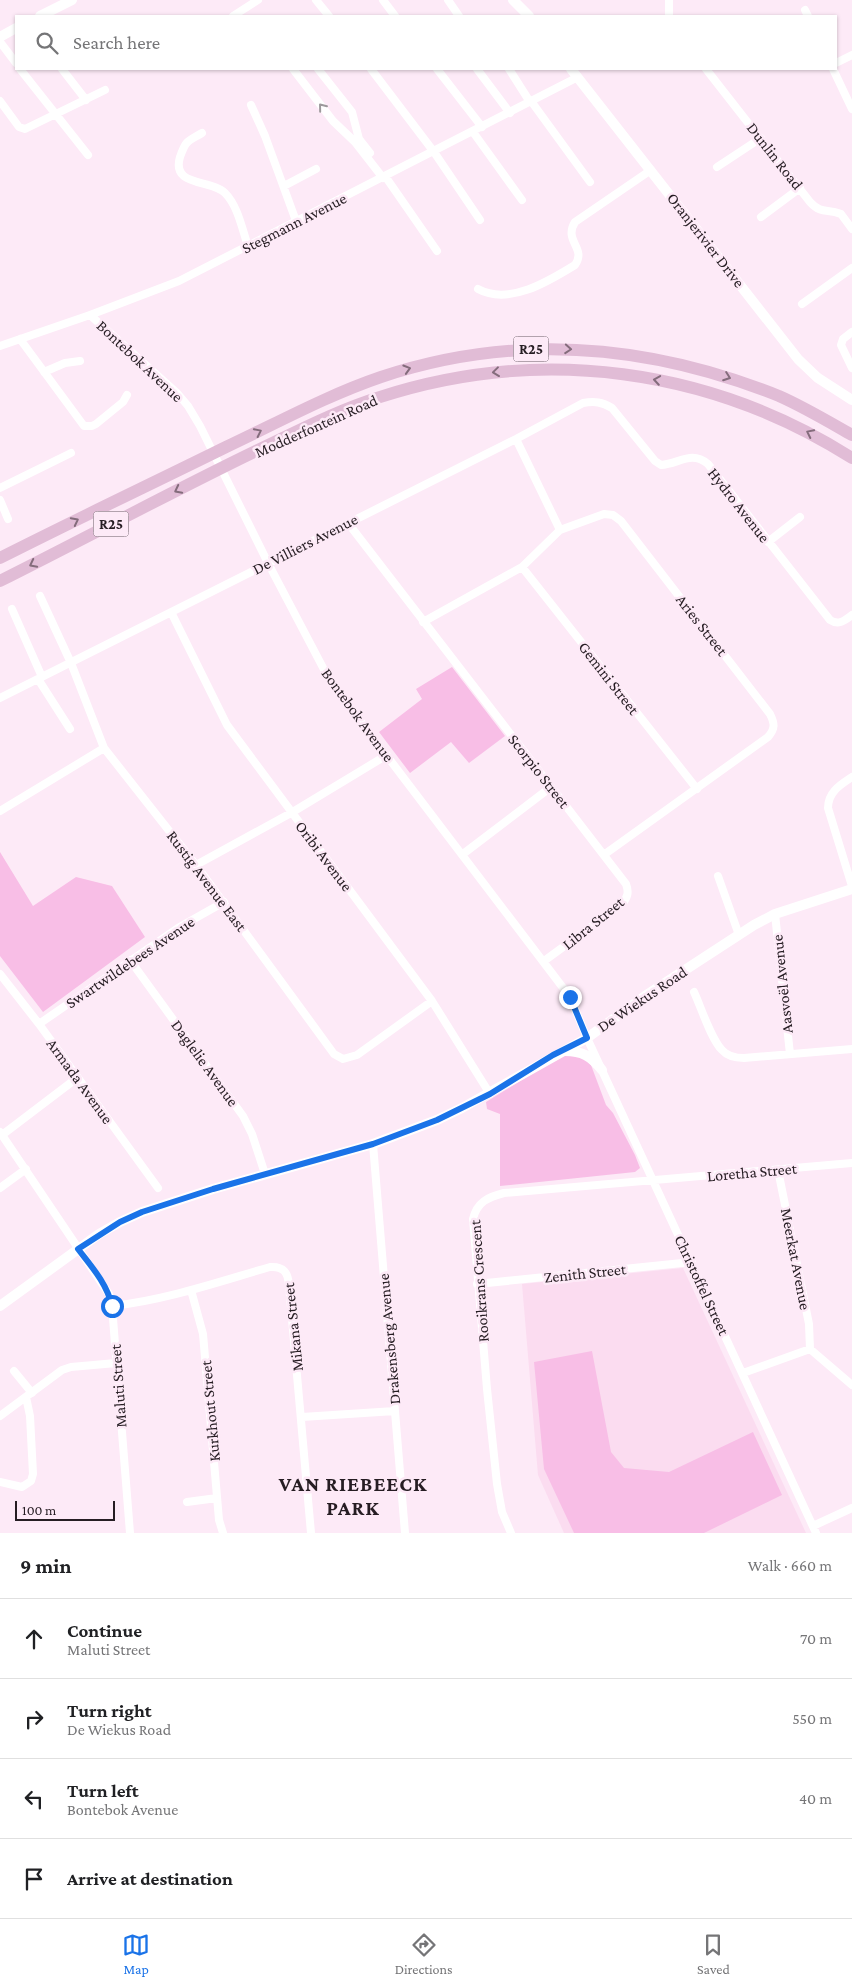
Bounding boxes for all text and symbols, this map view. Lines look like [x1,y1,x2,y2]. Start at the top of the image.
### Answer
search box [15,15,837,70]
icon: search [33,29,61,57]
text: Search here [73,32,160,53]
one-way arrow [319,104,328,113]
street label: Dunlin Road [744,119,807,193]
street label: Stegmann Avenue [239,189,350,258]
street label: Oranjerivier Drive [663,189,748,291]
street label: Bontebok Avenue [93,317,187,405]
road number: R25 [514,336,548,362]
one-way arrow [564,344,572,355]
one-way arrow [403,365,411,375]
one-way arrow [491,366,499,377]
one-way arrow [722,371,731,381]
one-way arrow [653,375,662,385]
street label: Modderfontein Road [252,391,380,461]
one-way arrow [253,428,262,439]
one-way arrow [806,429,815,439]
street label: Hydro Avenue [704,464,773,546]
one-way arrow [174,484,183,494]
street label: De Villiers Avenue [250,510,360,578]
road number: R25 [94,512,128,536]
one-way arrow [70,517,79,527]
one-way arrow [30,558,39,568]
street label: Aries Street [673,591,732,659]
street label: Gemini Street [575,638,643,718]
street label: Bontebok Avenue [318,665,398,765]
street label: Scorpio Street [504,731,573,812]
street label: Oribi Avenue [292,818,356,894]
street label: Rustig Avenue East [163,827,251,936]
street label: Libra Street [559,893,628,953]
street label: Swartwildebees Avenue [62,913,198,1011]
street label: Aasvoël Avenue [768,934,796,1034]
street label: De Wiekus Road [594,963,690,1035]
route end [559,986,582,1009]
street label: Daglelie Avenue [167,1017,242,1110]
street label: Armada Avenue [43,1035,117,1127]
street label: Loretha Street [706,1160,798,1184]
street label: Meerkat Avenue [778,1207,814,1311]
street label: Rooikrans Crescent [466,1219,492,1343]
street label: Christoffel Street [671,1232,733,1338]
street label: Zenith Street [543,1260,628,1286]
street label: Drakensberg Avenue [375,1273,404,1405]
street label: Mikana Street [280,1281,306,1372]
route start [101,1295,124,1318]
street label: Maluti Street [107,1343,129,1428]
street label: Kurkhout Street [197,1359,223,1462]
district label: VAN RIEBEECK PARK [278,1472,427,1520]
scale bar [15,1498,115,1521]
text: 100 m [22,1502,56,1518]
text: 9 min [20,1554,71,1578]
text: Walk · 660 m [748,1557,832,1574]
text: Continue [67,1620,142,1641]
icon: ahead [20,1625,48,1653]
text: 70 m [800,1630,832,1647]
text: Maluti Street [67,1641,150,1658]
text: Turn right [67,1700,152,1721]
icon: right [20,1705,48,1733]
text: 550 m [792,1710,832,1727]
text: De Wiekus Road [67,1721,171,1738]
text: Turn left [67,1780,139,1801]
icon: left [20,1785,48,1813]
text: 40 m [799,1790,832,1807]
text: Bontebok Avenue [67,1801,178,1818]
icon: arrive [20,1865,48,1893]
text: Arrive at destination [67,1868,233,1889]
tab: Map [122,1931,150,1977]
tab: Directions [395,1931,453,1977]
tab: Saved [697,1931,730,1977]

